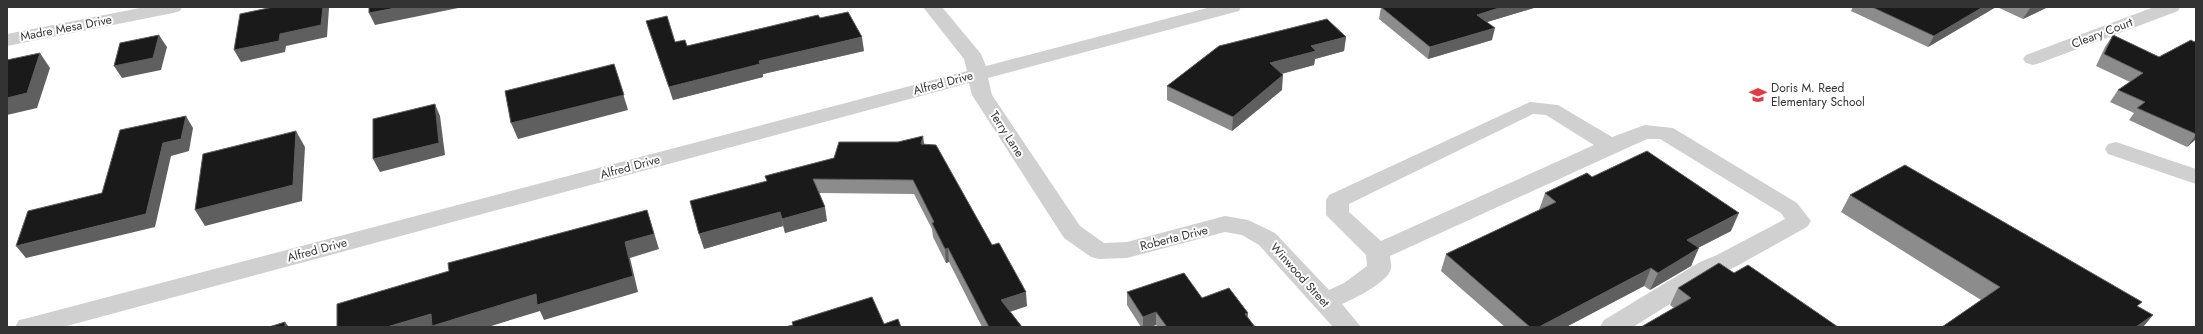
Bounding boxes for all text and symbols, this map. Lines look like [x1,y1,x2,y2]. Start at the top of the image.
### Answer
street label: Madre Mesa Drive [19,10,113,46]
street label: Cleary Court [2069,13,2135,53]
street label: Alfred Drive [911,66,975,100]
place label: Doris M. Reed Elementary School [1771,79,1865,111]
school or university icon: Doris M. Reed Elementary School [1748,85,1768,105]
street label: Terry Lane [985,107,1029,161]
street label: Alfred Drive [598,150,662,184]
street label: Roberta Drive [1138,221,1210,255]
street label: Alfred Drive [285,233,349,267]
street label: Winwood Street [1266,239,1334,311]

